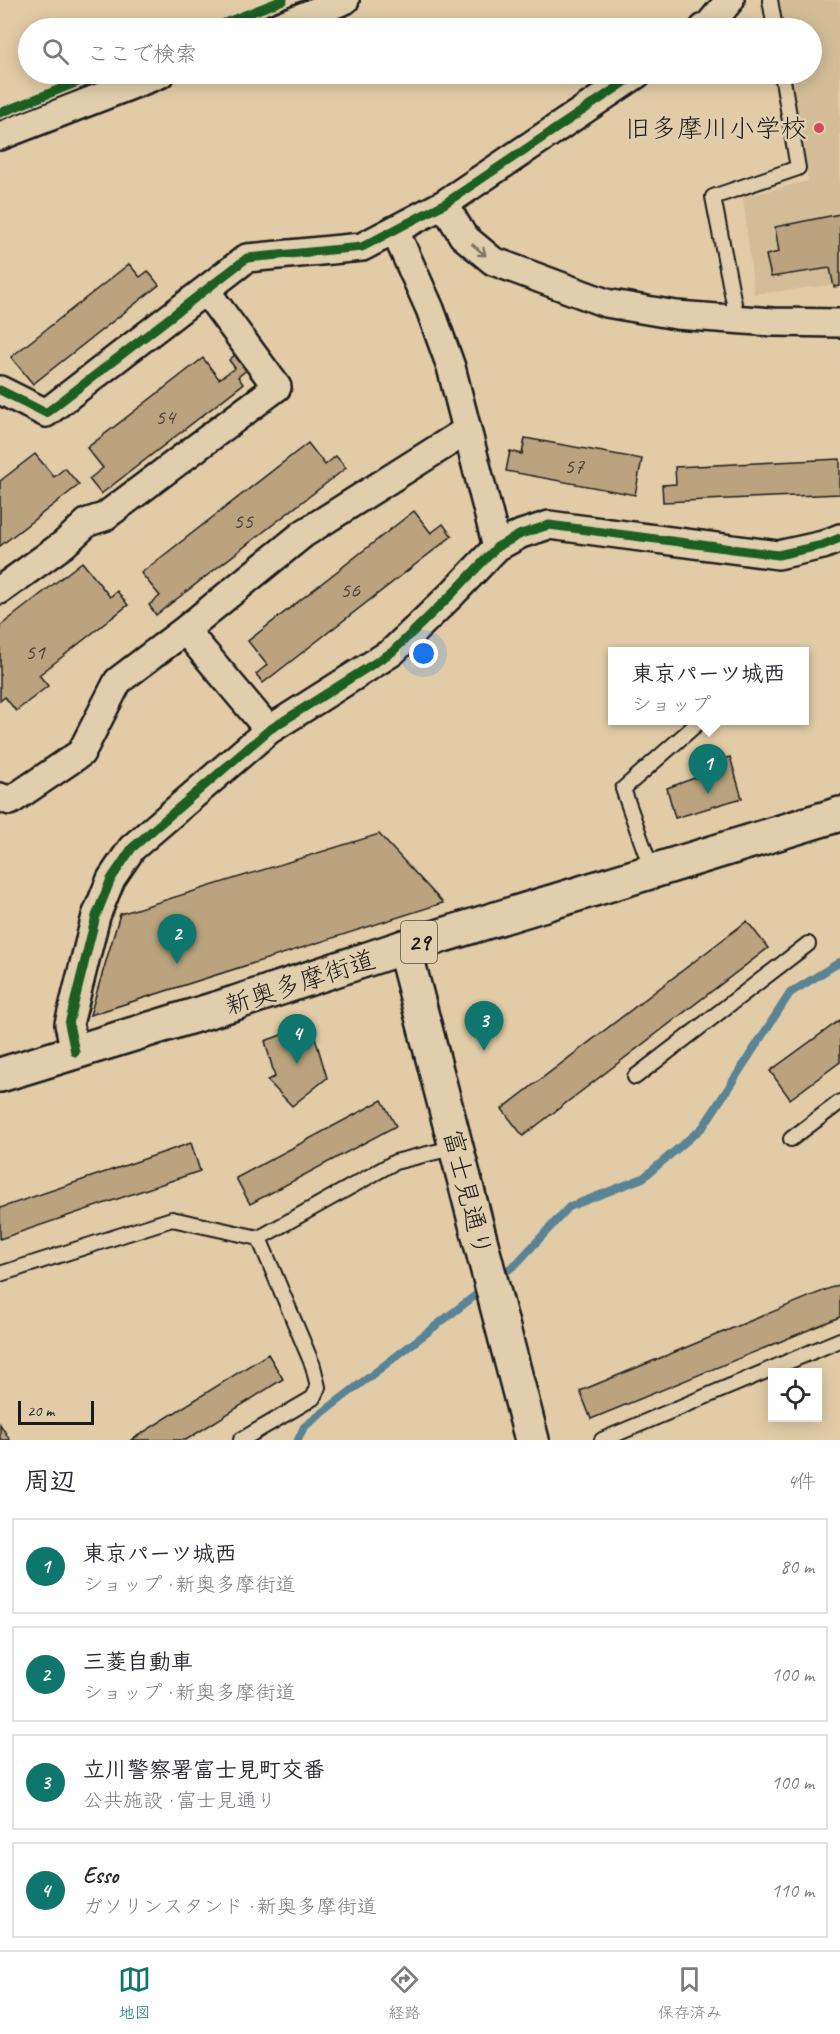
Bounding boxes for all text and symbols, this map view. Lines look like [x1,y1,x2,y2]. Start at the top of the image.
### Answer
search box [18,18,822,84]
icon: search [39,35,72,68]
text: ここで検索 [87,40,197,68]
place label: 旧多摩川小学校 [625,112,807,145]
marker: 旧多摩川小学校 [812,121,826,135]
one-way arrow [471,243,487,256]
house number: 54 [155,403,177,431]
house number: 57 [564,452,585,480]
house number: 55 [233,507,254,535]
house number: 56 [340,576,361,604]
house number: 51 [25,638,46,666]
your location [409,639,438,668]
popup [608,647,809,725]
text: 東京パーツ城西 [632,660,785,688]
text: ショップ [632,692,711,717]
pin: 1 [688,744,728,794]
pin: 2 [158,914,196,964]
road number: 29 [401,921,437,963]
street label: 新奥多摩街道 [221,943,379,1022]
pin: 3 [464,1002,504,1051]
pin: 4 [278,1014,316,1064]
street label: 富士見通り [436,1126,499,1260]
map controls [768,1368,822,1422]
button: locate [768,1368,822,1422]
scale bar [18,1398,94,1426]
text: 20 m [27,1401,54,1421]
text: 周辺 [24,1465,76,1498]
text: 4件 [787,1469,816,1494]
text: 東京パーツ城西 [83,1540,237,1568]
text: 1 [41,1554,50,1579]
text: 80 m [780,1554,814,1579]
text: ショップ · 新奥多摩街道 [83,1572,296,1597]
text: 三菱自動車 [83,1648,193,1676]
text: 2 [41,1662,50,1687]
text: 100 m [771,1662,814,1687]
text: ショップ · 新奥多摩街道 [83,1680,296,1705]
text: 立川警察署富士見町交番 [83,1756,325,1784]
text: 3 [41,1770,50,1795]
text: 100 m [771,1770,814,1795]
text: 公共施設 · 富士見通り [83,1788,276,1813]
text: Esso [83,1862,118,1890]
text: 4 [41,1878,50,1903]
text: 110 m [771,1878,814,1903]
text: ガソリンスタンド · 新奥多摩街道 [83,1894,377,1919]
tab: 地図 [118,1963,151,2023]
tab: 経路 [388,1963,421,2023]
tab: 保存済み [658,1963,722,2023]

